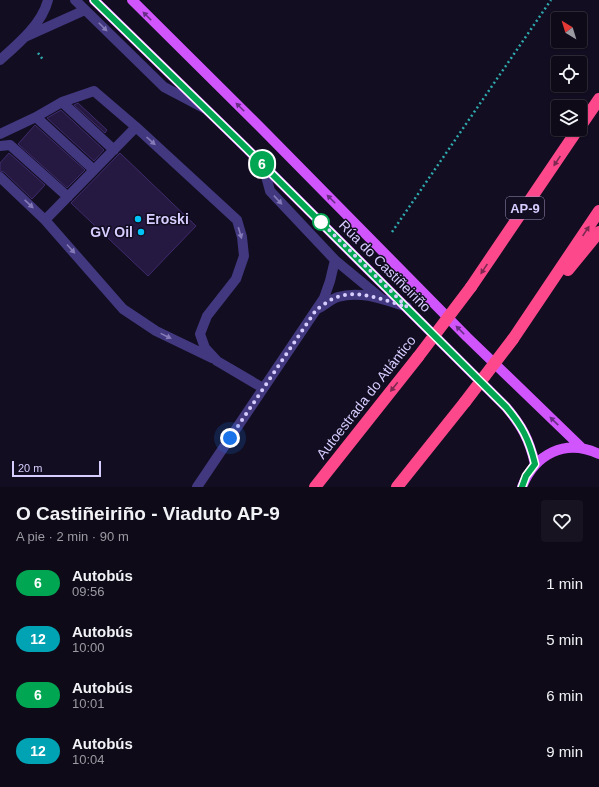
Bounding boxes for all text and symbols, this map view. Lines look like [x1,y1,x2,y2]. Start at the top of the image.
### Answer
one-way arrow [142,11,152,21]
north arrow [551,12,587,48]
map controls [551,12,587,136]
one-way arrow [98,22,108,32]
button: locate [551,56,587,92]
button: layers [551,100,587,136]
one-way arrow [235,102,245,112]
one-way arrow [146,136,156,146]
line badge: 6 [249,151,275,177]
one-way arrow [553,155,560,167]
text: 6 [258,156,266,172]
one-way arrow [274,195,283,205]
one-way arrow [326,195,336,204]
road number: AP-9 [506,197,544,219]
one-way arrow [24,199,33,208]
place label: Eroski [146,211,189,227]
unlabelled marker [312,213,330,231]
marker: Eroski [133,214,143,224]
street label: Rúa do Castiñeiriño [336,217,434,315]
place label: GV Oil [90,224,133,240]
one-way arrow [238,226,244,239]
one-way arrow [582,226,590,236]
marker: GV Oil [136,227,146,237]
one-way arrow [67,244,76,254]
one-way arrow [480,263,487,275]
one-way arrow [455,325,465,335]
street label: Autoestrada do Atlántico [313,332,419,462]
one-way arrow [160,333,172,339]
one-way arrow [390,382,398,393]
one-way arrow [549,416,559,426]
your location [220,428,240,448]
scale bar [12,459,101,478]
text: 20 m [18,462,42,474]
button: heart [541,500,583,542]
text: O Castiñeiriño - Viaduto AP-9 [16,503,280,524]
text: A pie · 2 min · 90 m [16,529,129,544]
text: Autobús [72,567,133,584]
text: 6 [34,575,42,591]
text: 1 min [546,575,583,592]
text: 09:56 [72,584,105,599]
text: Autobús [72,623,133,640]
text: 12 [30,631,46,647]
text: 5 min [546,631,583,648]
text: 10:00 [72,640,105,655]
text: Autobús [72,679,133,696]
text: 6 [34,687,42,703]
text: 6 min [546,687,583,704]
text: 10:01 [72,696,105,711]
text: Autobús [72,735,133,752]
text: 12 [30,743,46,759]
text: 9 min [546,743,583,760]
text: 10:04 [72,752,105,767]

